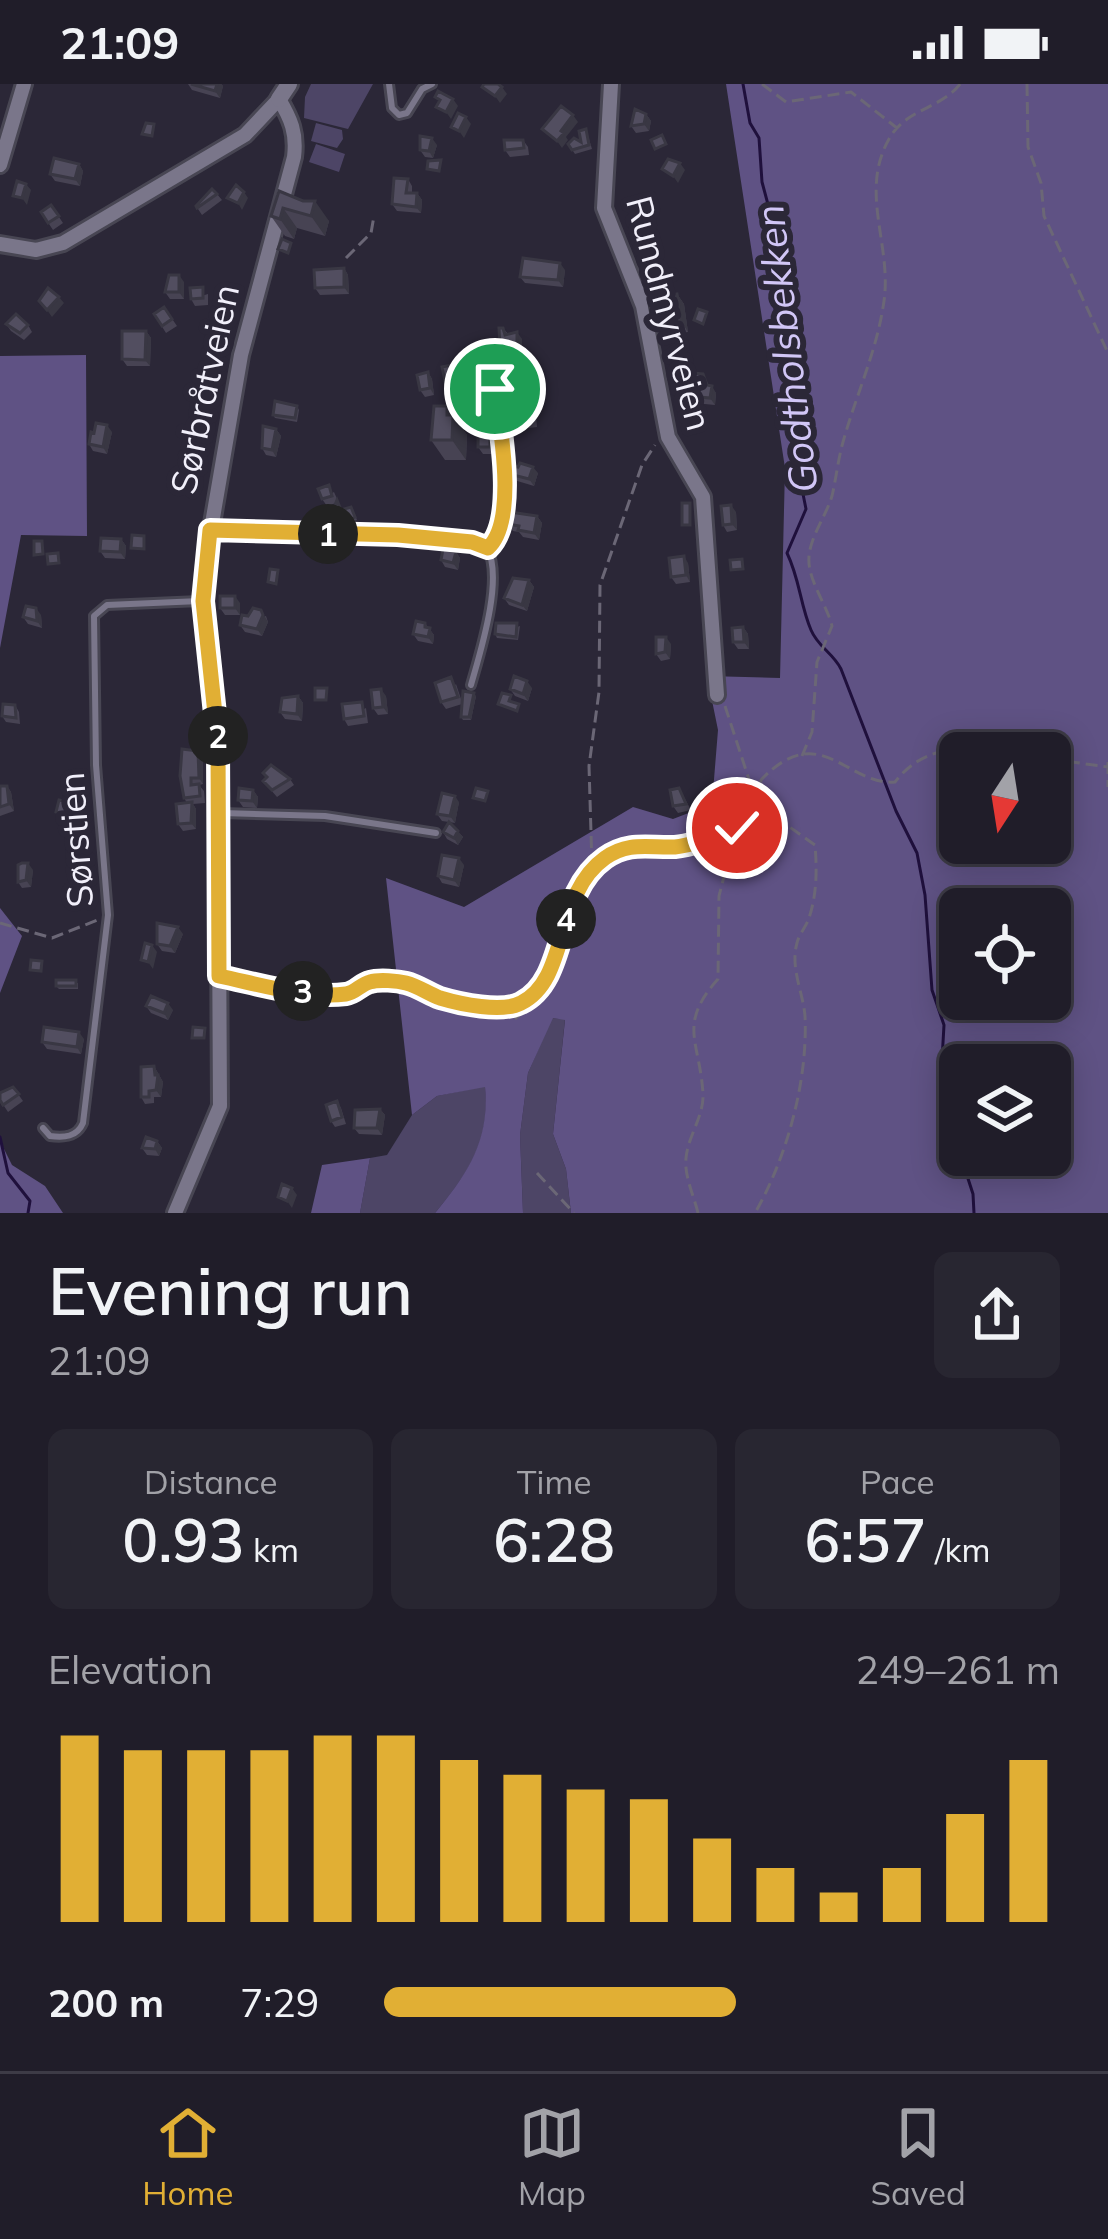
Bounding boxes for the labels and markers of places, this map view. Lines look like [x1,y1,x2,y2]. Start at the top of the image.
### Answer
pin [444,338,546,440]
pin: 1 [298,504,358,564]
pin: 2 [188,706,248,766]
pin [686,777,788,879]
pin: 4 [536,889,596,949]
pin: 3 [273,961,333,1021]

